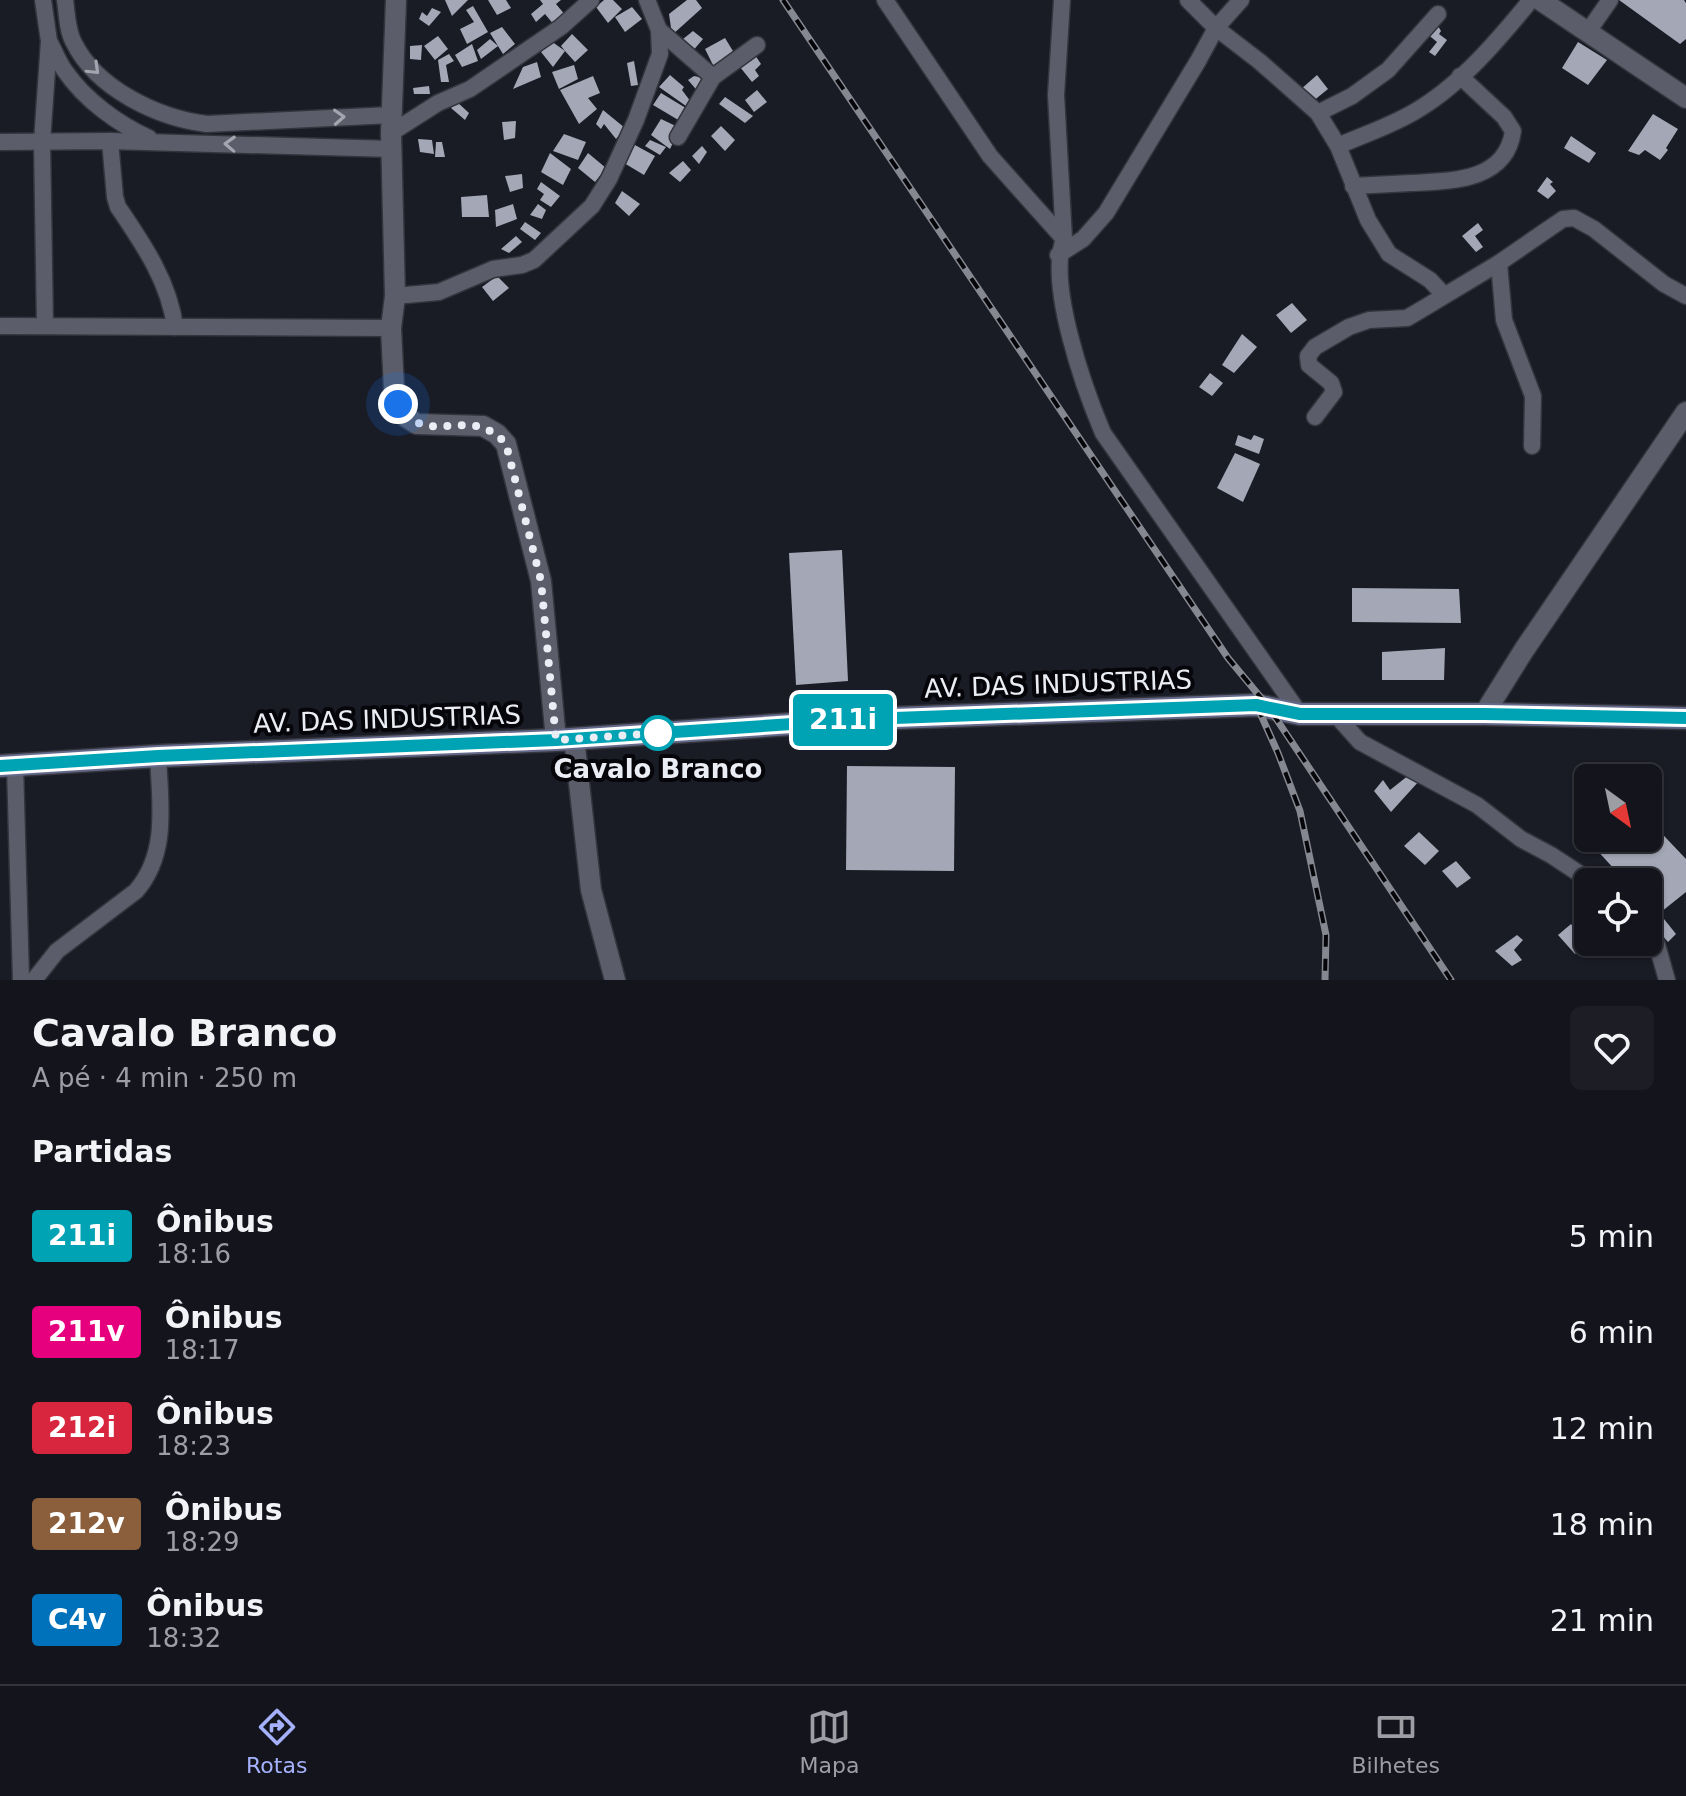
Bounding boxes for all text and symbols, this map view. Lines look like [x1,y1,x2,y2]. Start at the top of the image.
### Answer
one-way arrow [85,60,99,75]
one-way arrow [333,109,346,126]
one-way arrow [223,136,236,153]
your location [378,384,418,424]
street label: AV. DAS INDUSTRIAS [924,664,1192,704]
line badge: 211i [787,694,899,746]
street label: AV. DAS INDUSTRIAS [253,699,521,739]
text: 211i [809,703,877,736]
marker: Cavalo Branco [641,716,675,750]
place label: Cavalo Branco [554,754,762,784]
north arrow [1574,764,1662,852]
map controls [1574,764,1662,956]
button: locate [1574,868,1662,956]
button: heart [1570,1006,1654,1090]
text: Cavalo Branco [32,1011,337,1055]
text: A pé · 4 min · 250 m [32,1063,297,1093]
text: Partidas [32,1134,172,1169]
text: Ônibus [156,1204,274,1239]
text: 211i [48,1219,116,1252]
text: 5 min [1569,1219,1654,1254]
text: 18:16 [156,1239,231,1269]
text: Ônibus [165,1300,283,1335]
text: 211v [48,1315,125,1348]
text: 6 min [1569,1315,1654,1350]
text: 18:17 [165,1335,240,1365]
text: Ônibus [156,1396,274,1431]
text: 212i [48,1411,116,1444]
text: 12 min [1550,1411,1654,1446]
text: 18:23 [156,1431,231,1461]
text: Ônibus [165,1492,283,1527]
text: 212v [48,1507,125,1540]
text: 18 min [1550,1507,1654,1542]
text: 18:29 [165,1527,240,1557]
text: Ônibus [146,1588,264,1623]
text: C4v [48,1603,106,1636]
text: 21 min [1550,1603,1654,1638]
text: 18:32 [146,1623,221,1653]
tab: Rotas [246,1705,307,1778]
tab: Mapa [799,1705,859,1778]
tab: Bilhetes [1352,1705,1440,1778]

